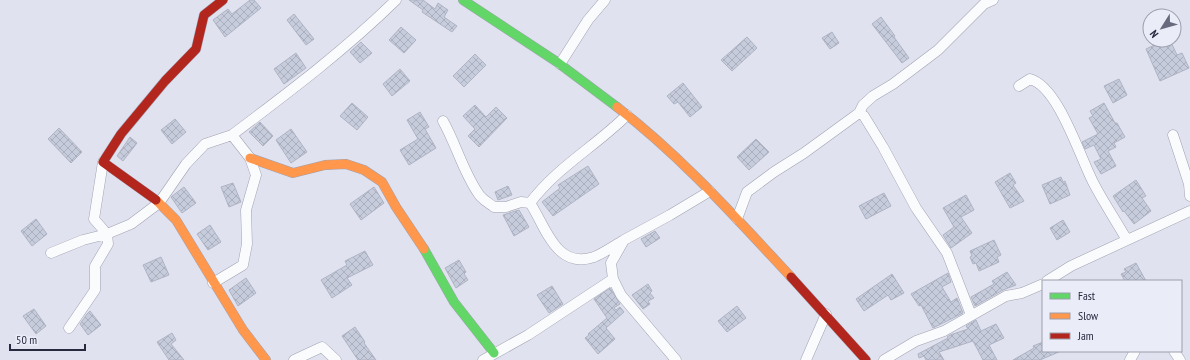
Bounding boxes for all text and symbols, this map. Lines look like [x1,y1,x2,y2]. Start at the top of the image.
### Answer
north arrow [1142,8,1182,48]
text: N [1147,27,1161,41]
legend [1042,280,1182,352]
text: Fast [1078,288,1096,303]
text: Slow [1078,308,1099,323]
scale bar [10,326,85,352]
text: Jam [1077,328,1094,343]
text: 50 m [16,332,37,347]

